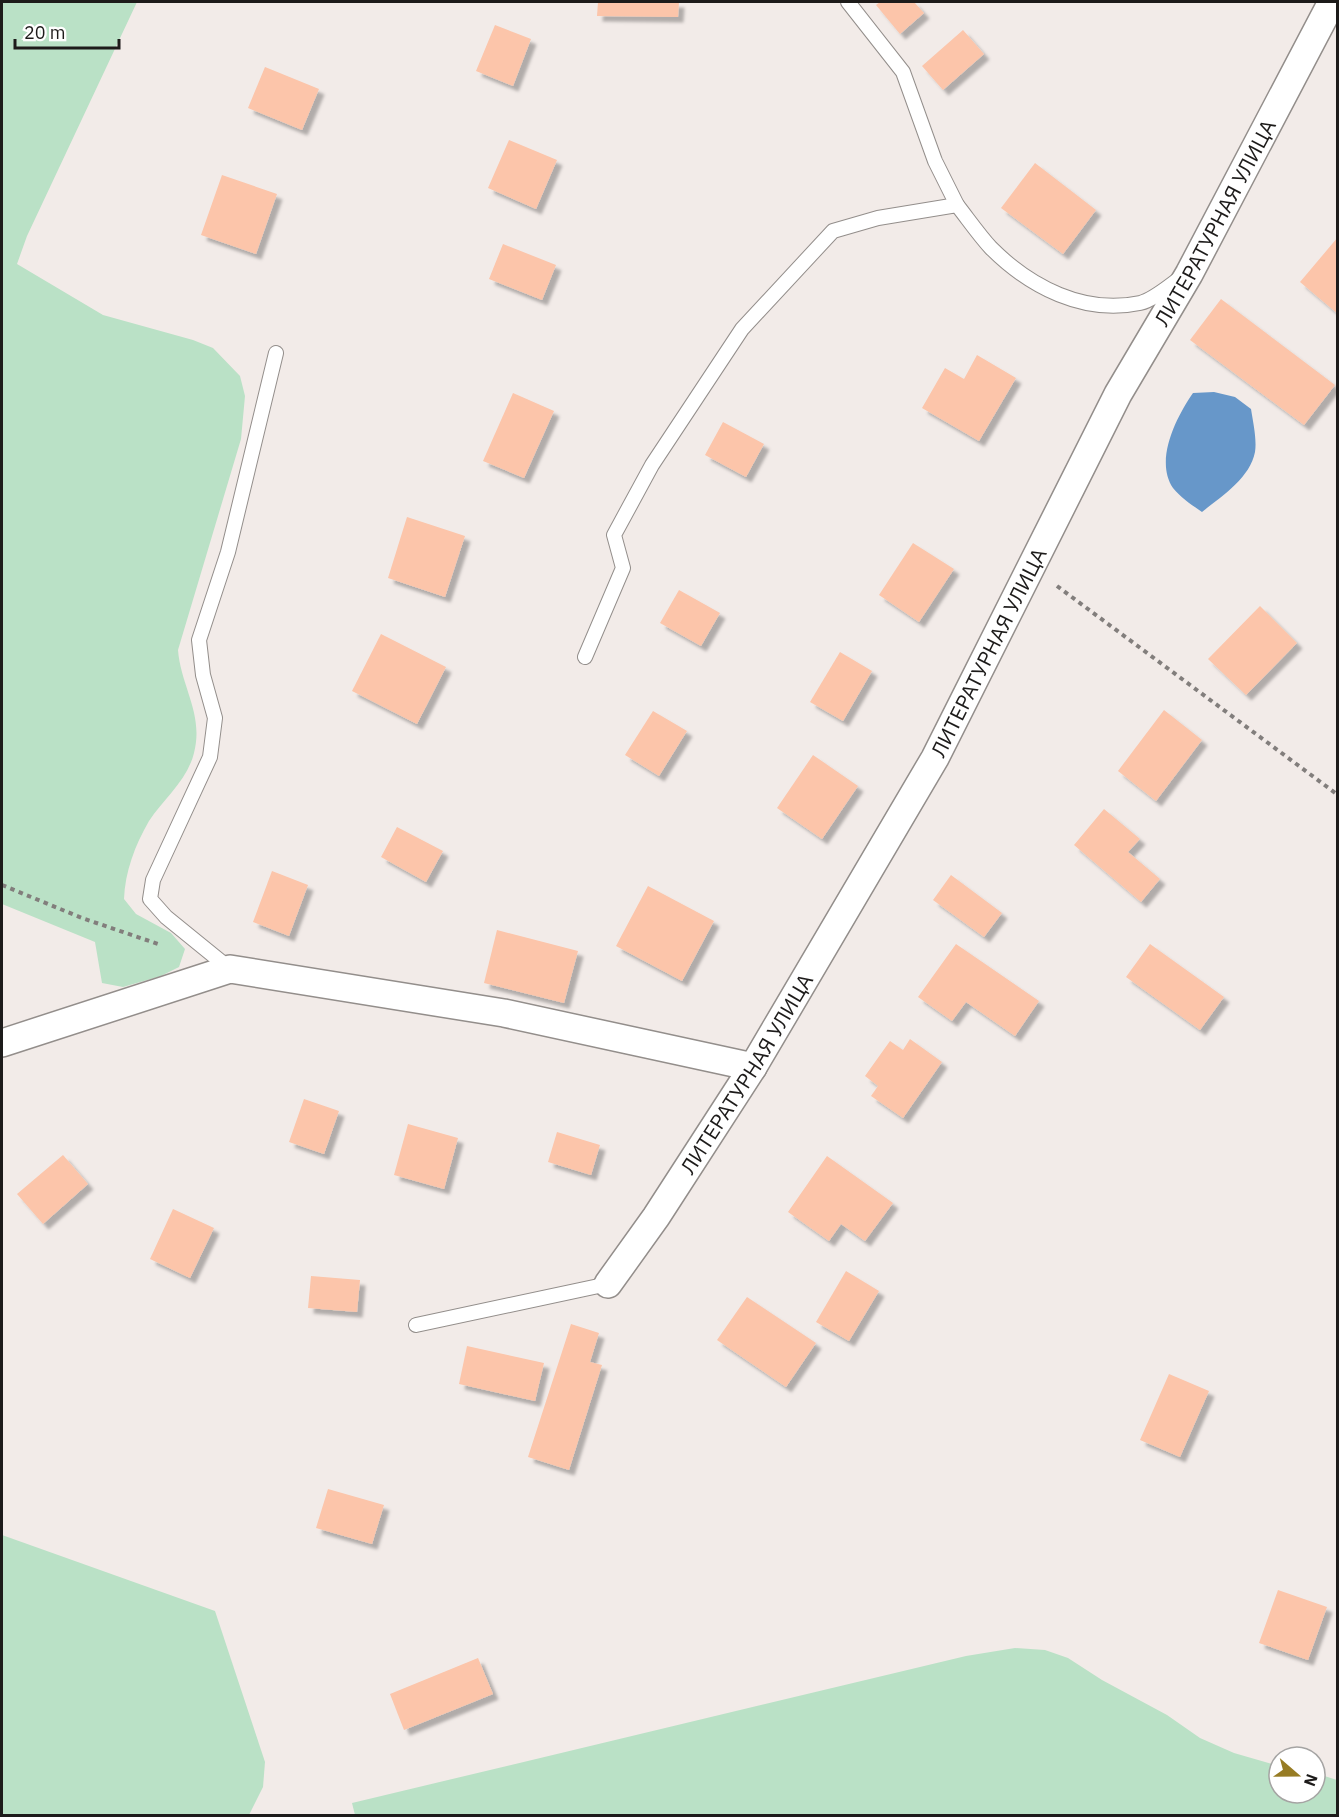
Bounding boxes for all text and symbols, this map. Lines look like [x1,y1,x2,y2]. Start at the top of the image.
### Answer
scale bar [15,12,118,50]
text: 20 m [24,21,66,44]
street label: ЛИТЕРАТУРНАЯ УЛИЦА [1147,114,1282,331]
street label: ЛИТЕРАТУРНАЯ УЛИЦА [924,543,1053,762]
street label: ЛИТЕРАТУРНАЯ УЛИЦА [674,968,819,1179]
north arrow [1267,1745,1327,1805]
text: N [1300,1771,1322,1789]

